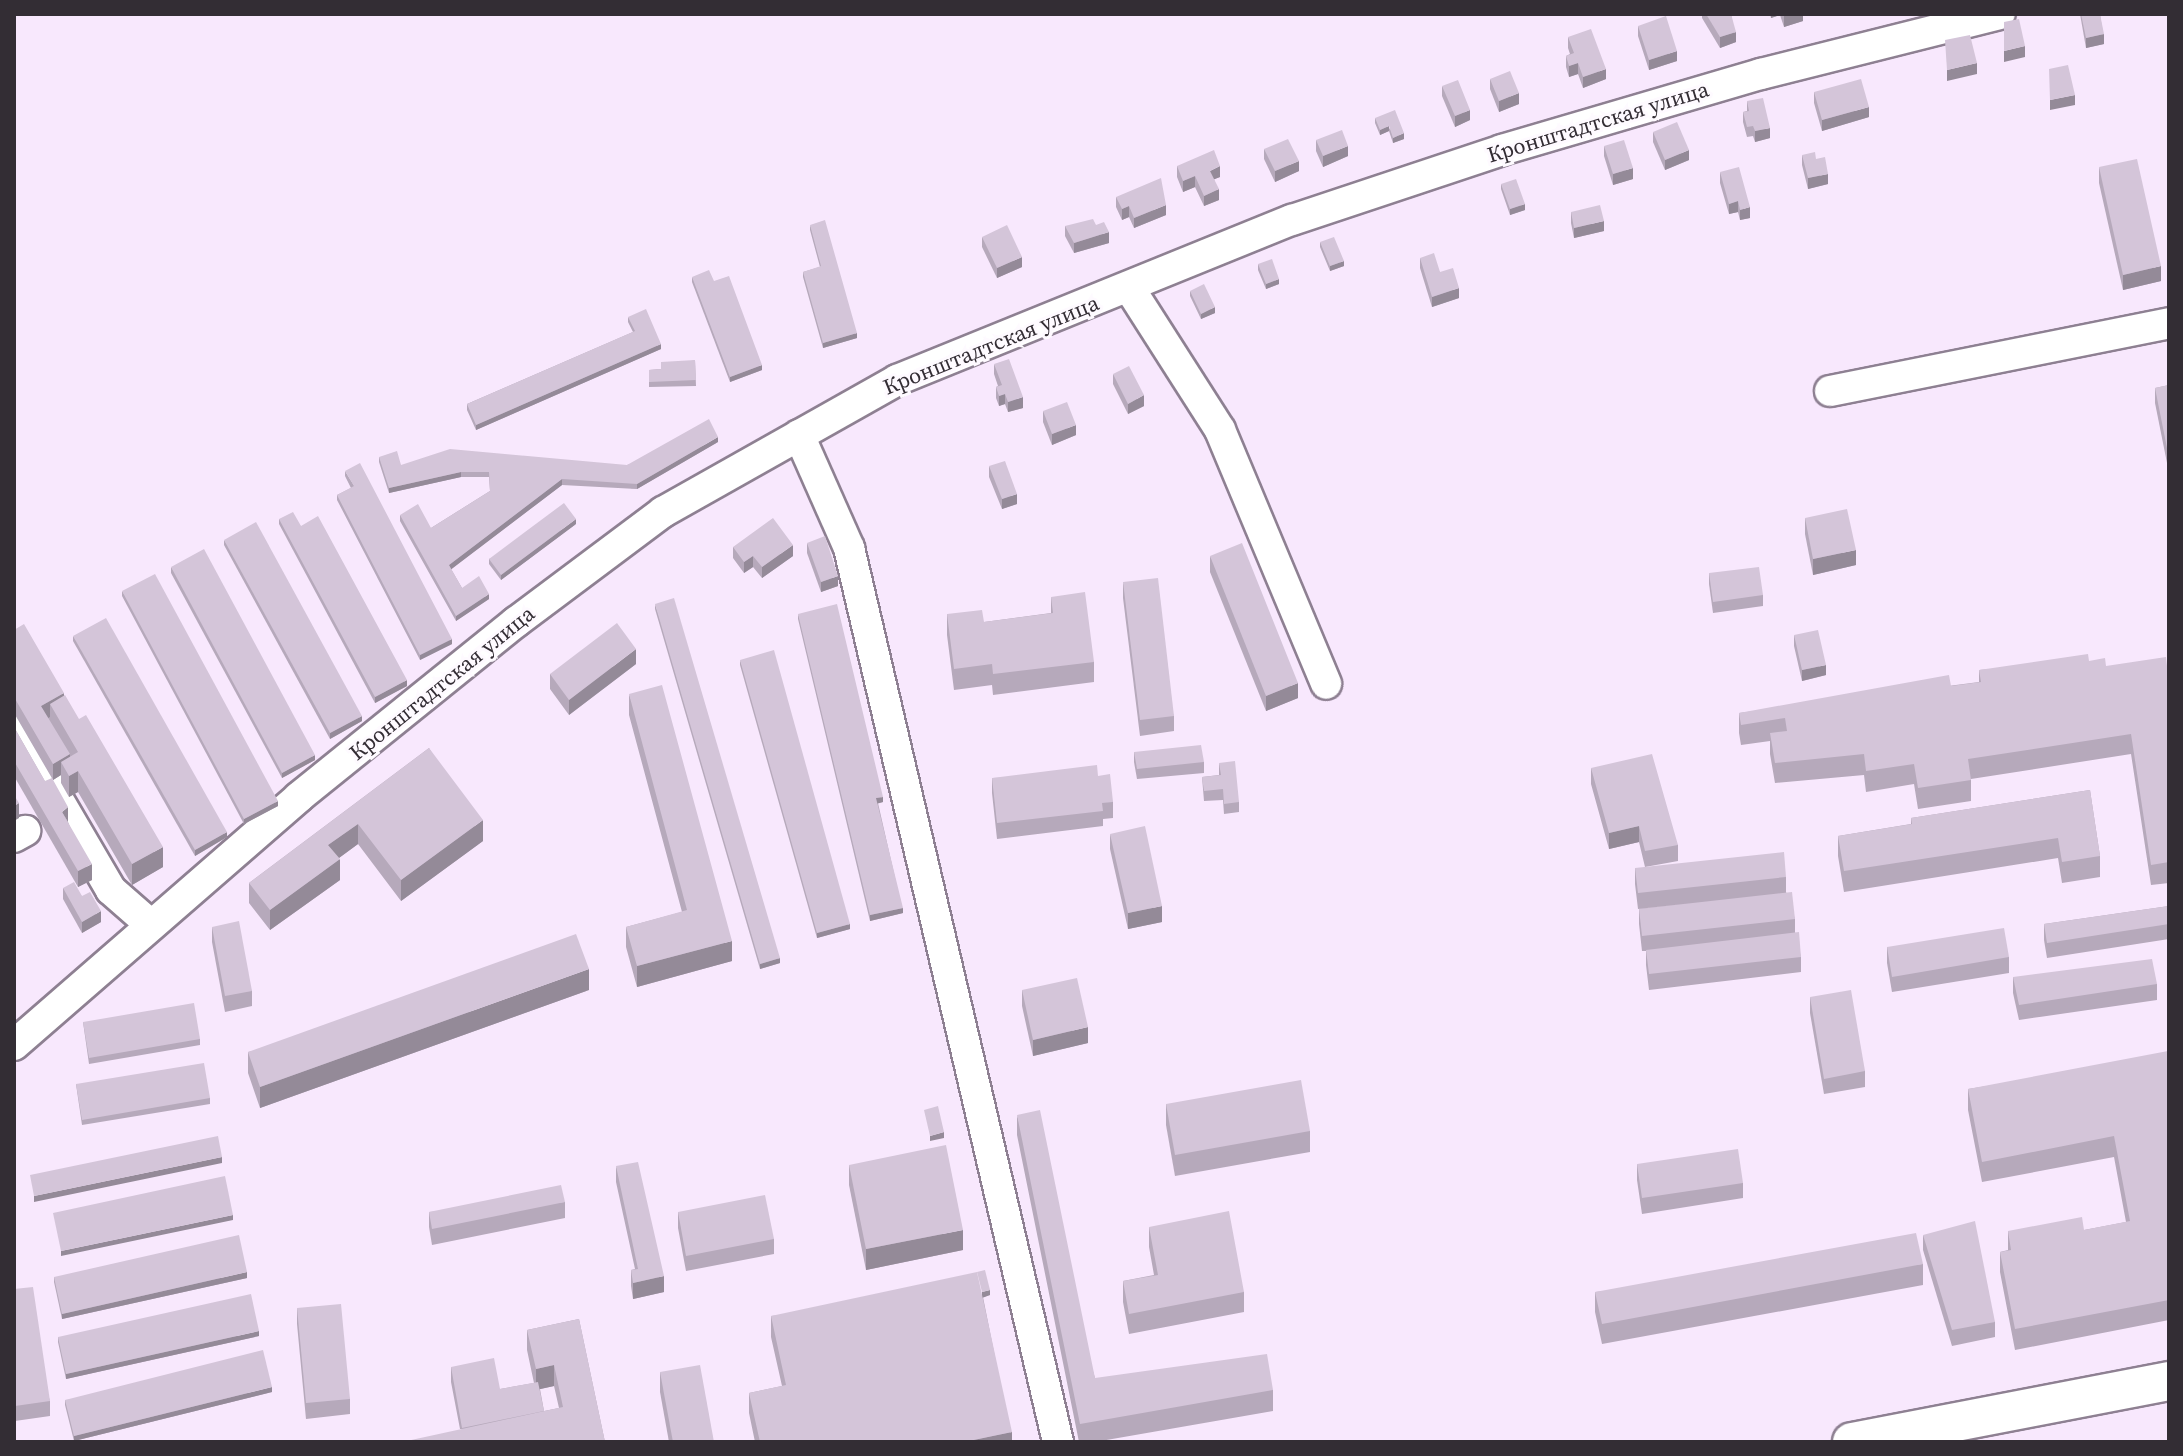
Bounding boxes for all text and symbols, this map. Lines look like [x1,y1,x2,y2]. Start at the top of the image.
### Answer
street label: Кронштадтская улица [1484,76,1712,168]
street label: Кронштадтская улица [879,290,1103,400]
street label: Кронштадтская улица [344,600,540,766]

